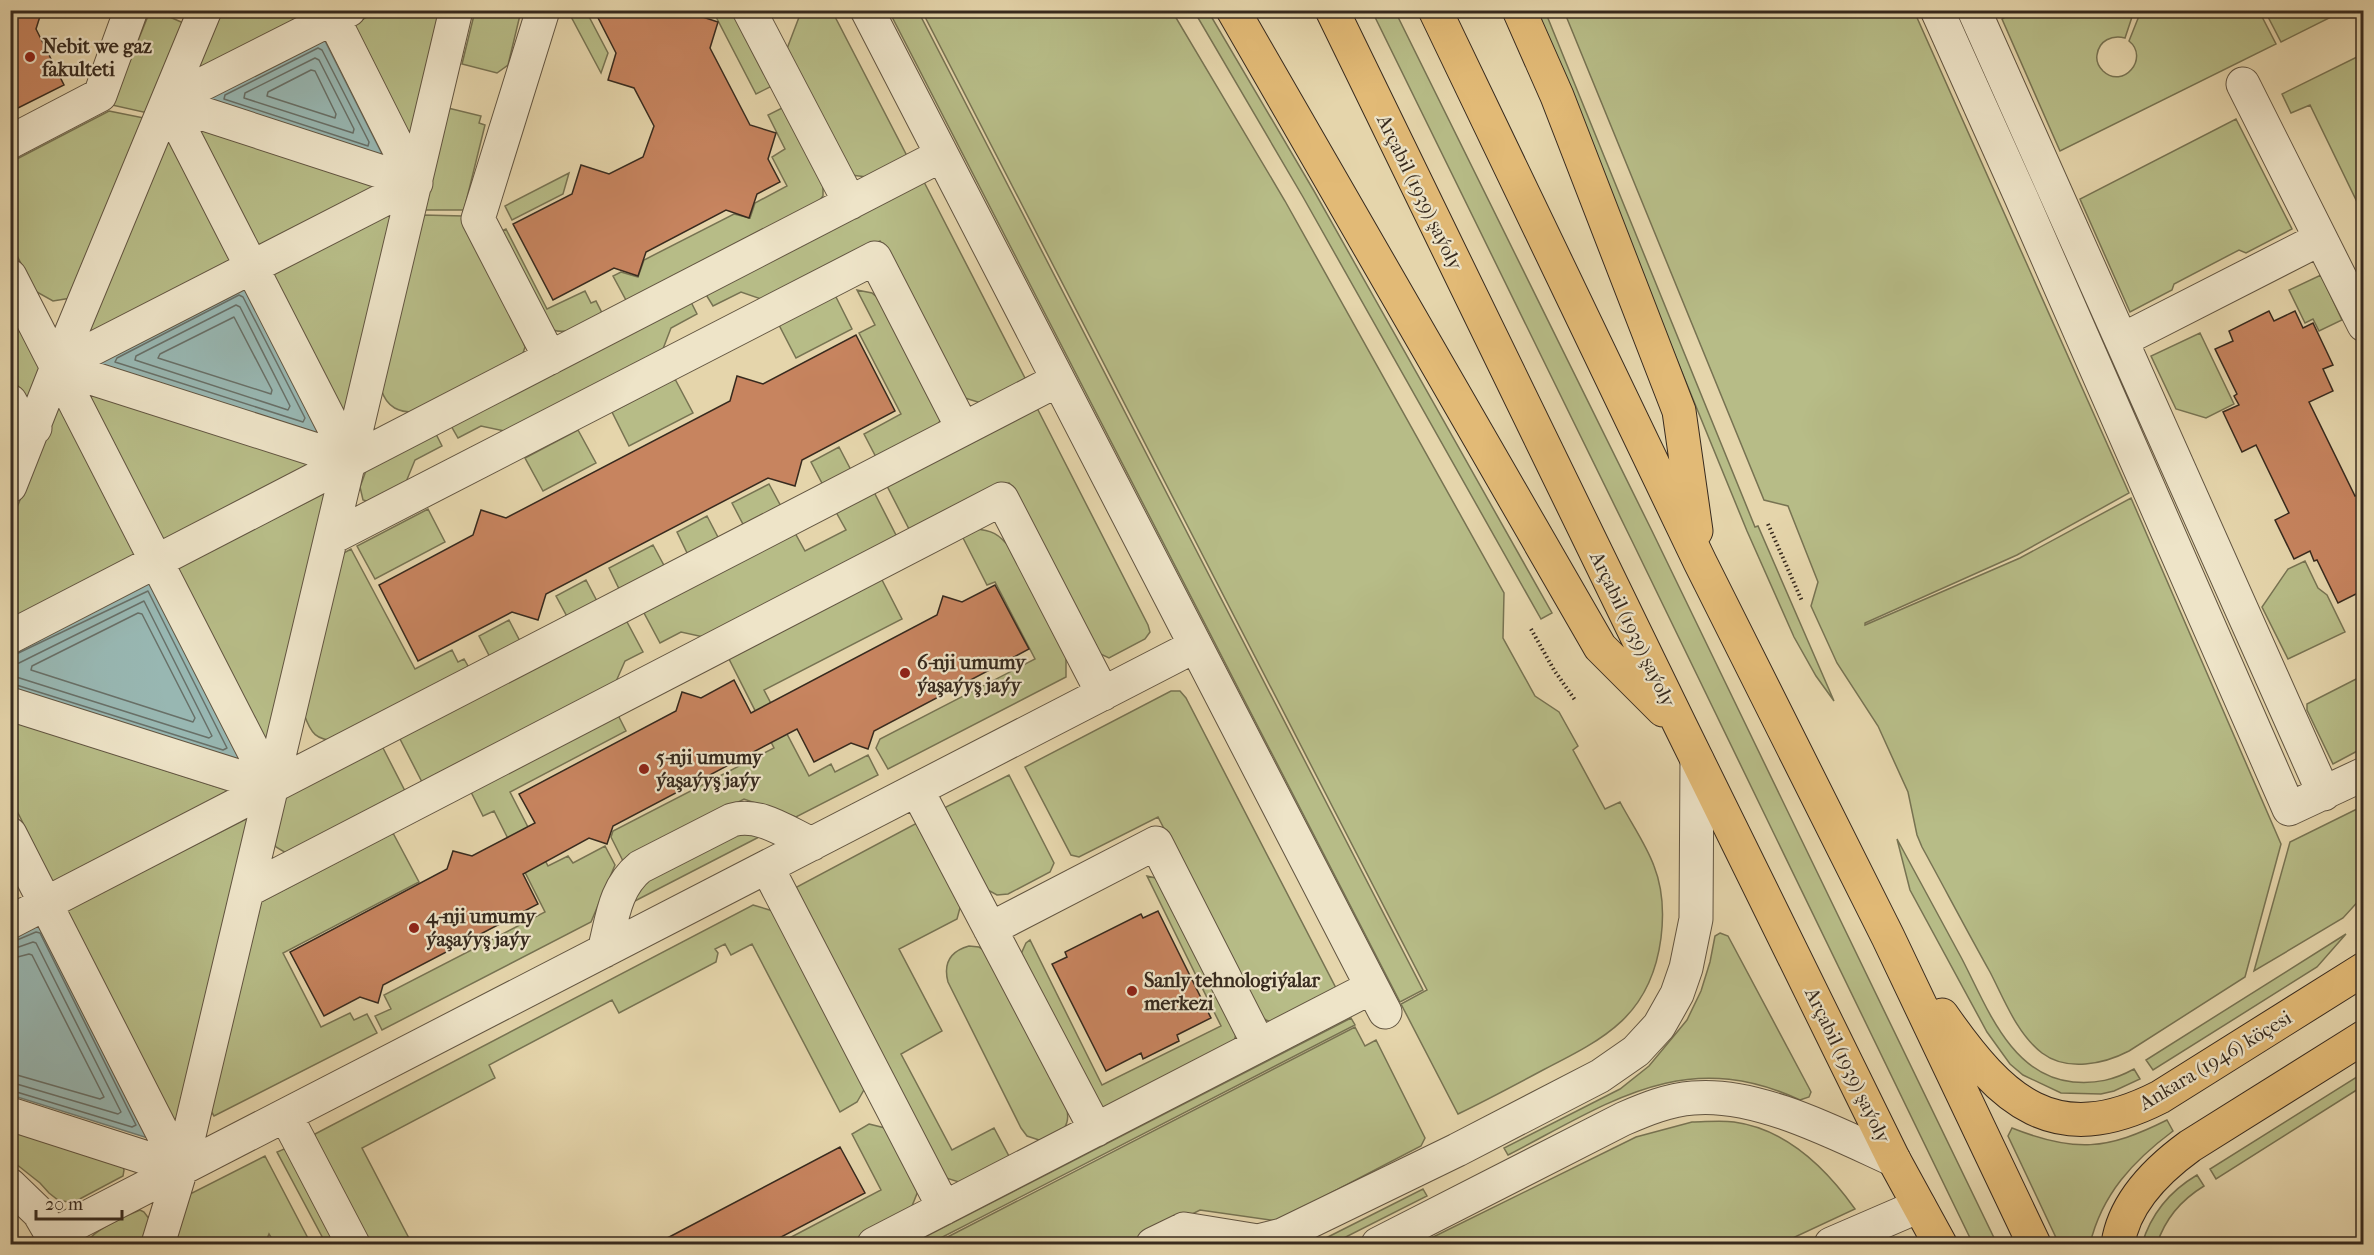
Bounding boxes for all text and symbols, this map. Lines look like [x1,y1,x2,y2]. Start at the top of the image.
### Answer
place label: Nebit we gaz fakulteti [41,35,152,81]
marker: Nebit we gaz fakulteti [23,50,37,64]
street label: Arçabil (1939) şaýoly [1372,110,1468,275]
street label: Arçabil (1939) şaýoly [1585,547,1681,712]
place label: 6-nji umumy ýaşaýyş jaýy [917,651,1027,698]
marker: 6-nji umumy ýaşaýyş jaýy [898,666,912,680]
place label: 5-nji umumy ýaşaýyş jaýy [656,746,764,793]
marker: 5-nji umumy ýaşaýyş jaýy [637,762,651,776]
place label: 4-nji umumy ýaşaýyş jaýy [425,905,537,952]
marker: 4-nji umumy ýaşaýyş jaýy [407,921,421,935]
place label: Sanly tehnologiýalar merkezi [1143,969,1321,1015]
street label: Arçabil (1939) şaýoly [1800,983,1896,1148]
marker: Sanly tehnologiýalar merkezi [1125,984,1139,998]
street label: Ankara (1946) köçesi [2134,1006,2296,1116]
scale bar [36,1183,122,1221]
text: 20 m [45,1194,83,1215]

